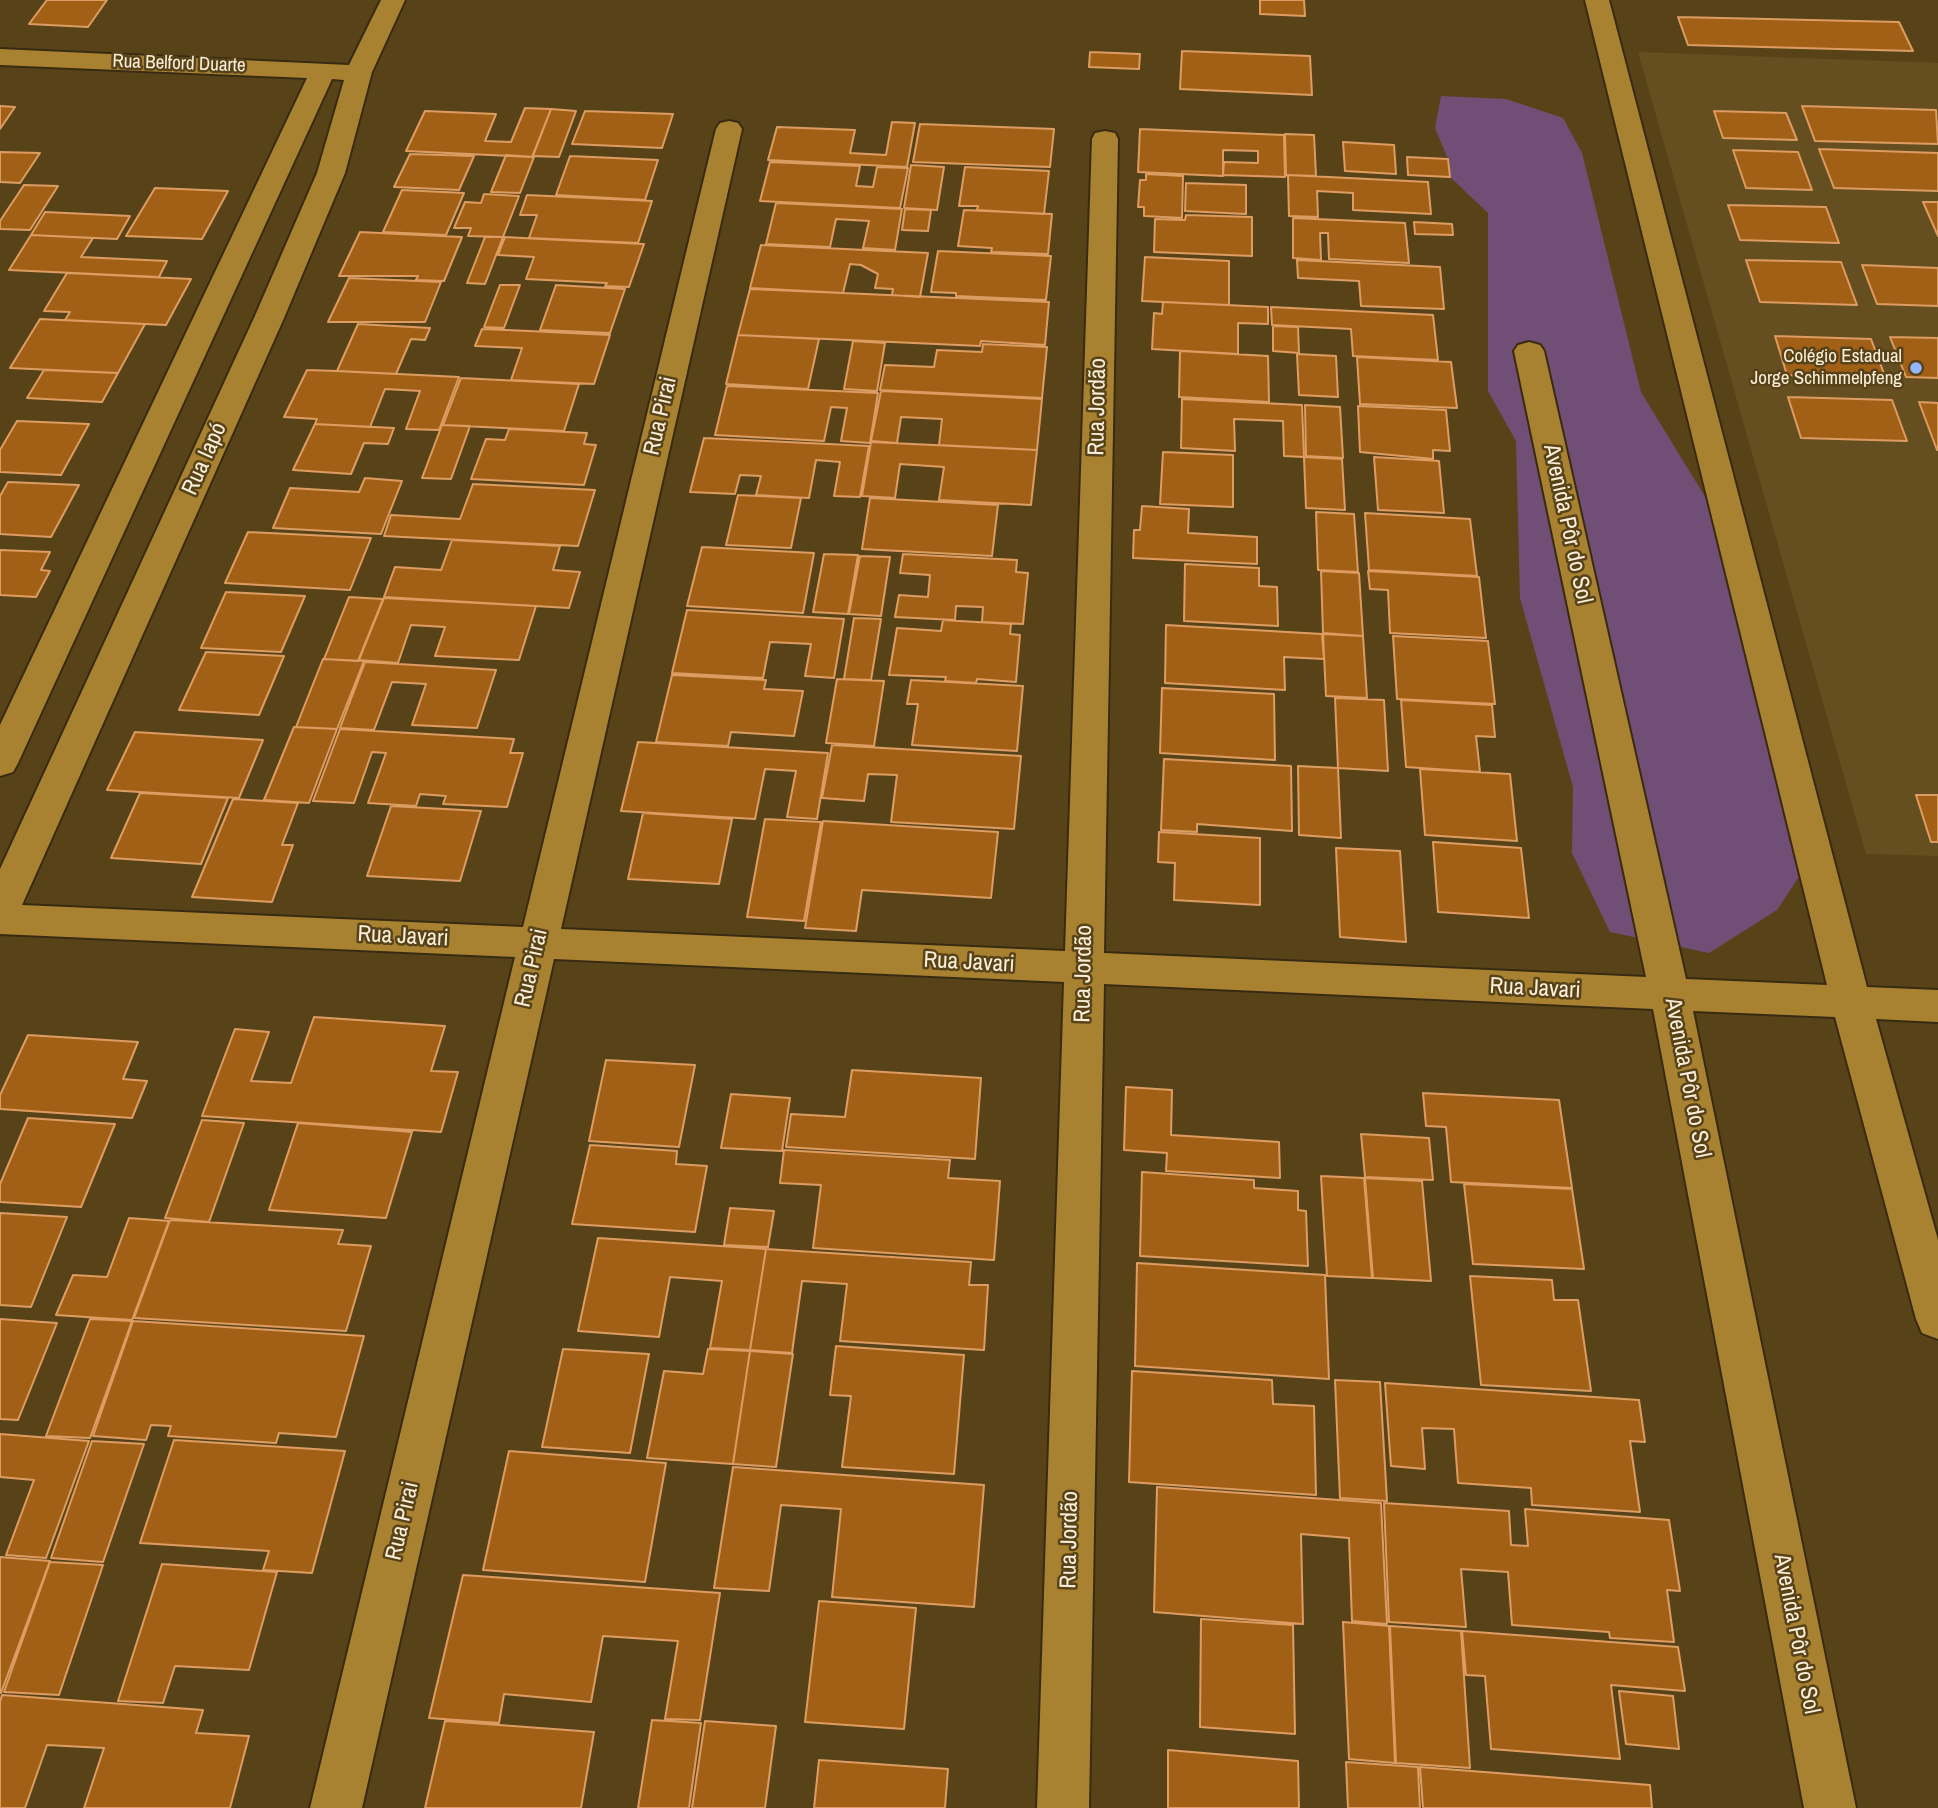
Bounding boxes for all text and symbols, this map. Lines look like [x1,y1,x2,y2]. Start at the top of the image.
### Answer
street label: Rua Belford Duarte [112,50,246,78]
place label: Colégio Estadual Jorge Schimmelpfeng [1750,346,1902,390]
street label: Rua Jordão [1083,358,1113,456]
marker: Colégio Estadual Jorge Schimmelpfeng [1908,360,1924,376]
street label: Rua Pirai [639,374,683,458]
street label: Rua Iapó [177,418,233,500]
street label: Avenida Pôr do Sol [1537,442,1597,606]
street label: Rua Javari [357,921,449,953]
street label: Rua Jordão [1069,925,1099,1023]
street label: Rua Pirai [510,926,554,1010]
street label: Rua Javari [923,947,1015,979]
street label: Rua Javari [1489,973,1581,1005]
street label: Avenida Pôr do Sol [1658,996,1716,1160]
street label: Rua Pirai [381,1479,425,1563]
street label: Rua Jordão [1055,1491,1085,1589]
street label: Avenida Pôr do Sol [1767,1552,1825,1716]

